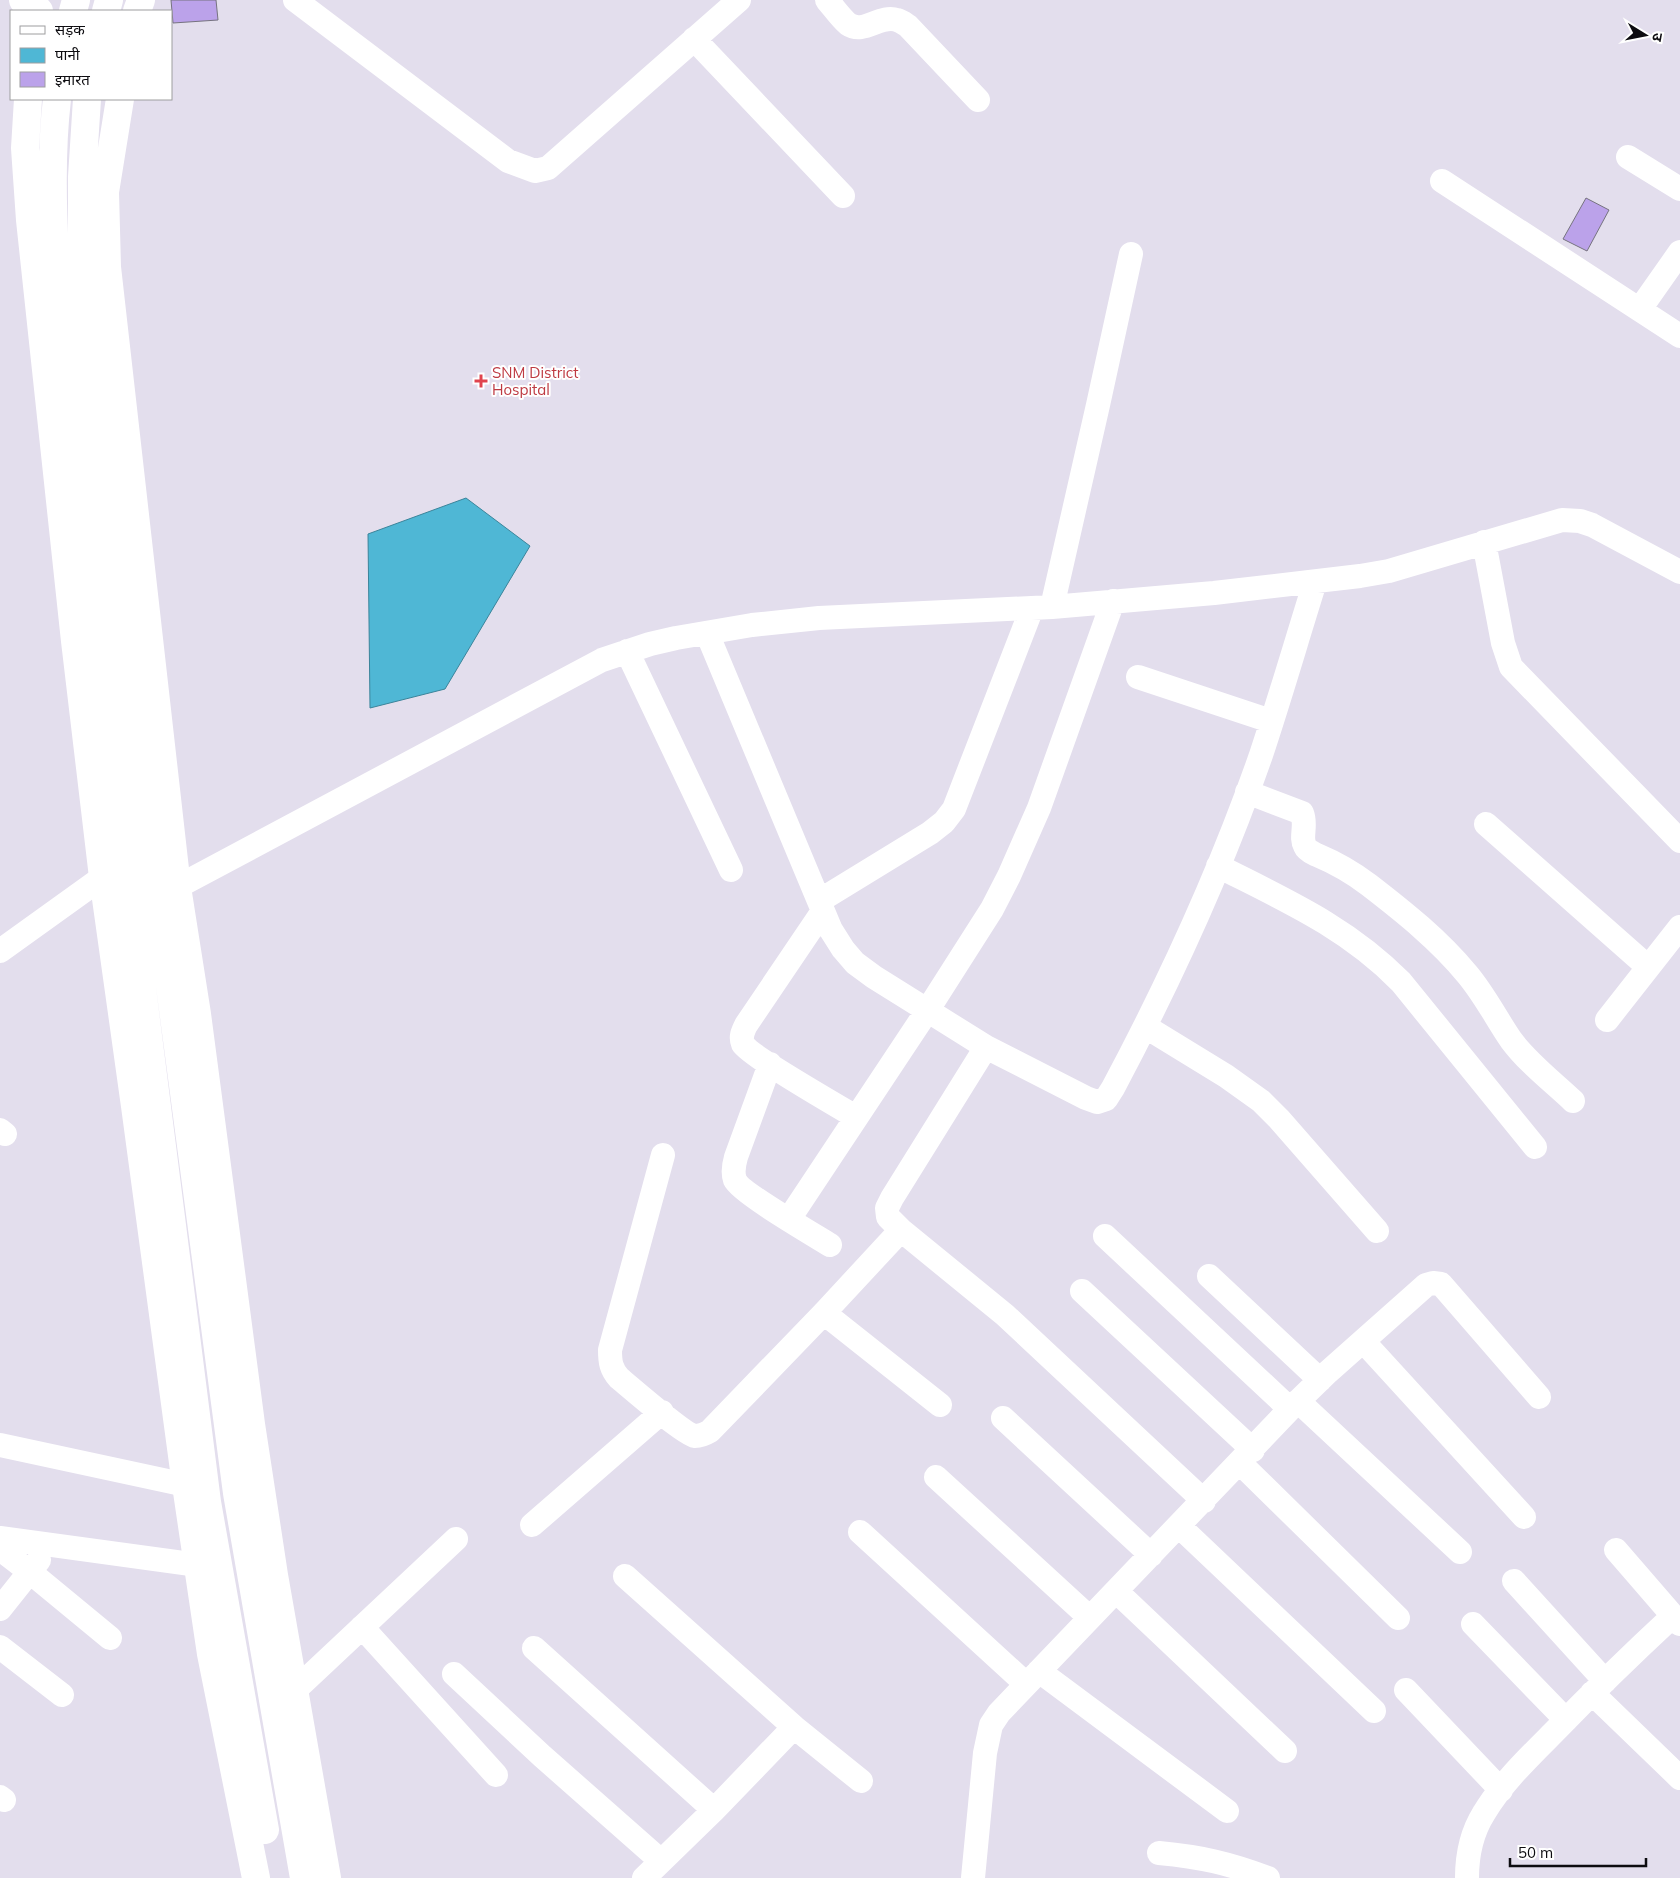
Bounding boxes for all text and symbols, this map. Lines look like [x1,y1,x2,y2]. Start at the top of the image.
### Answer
legend [10,10,172,100]
north arrow [1620,10,1670,60]
text: सड़क [55,20,85,39]
text: उ [1648,32,1667,44]
text: पानी [55,45,81,64]
text: इमारत [55,70,90,89]
place label: SNM District Hospital [492,363,578,399]
marker: SNM District Hospital [474,374,488,388]
scale bar [1510,1836,1646,1868]
text: 50 m [1518,1843,1553,1862]

